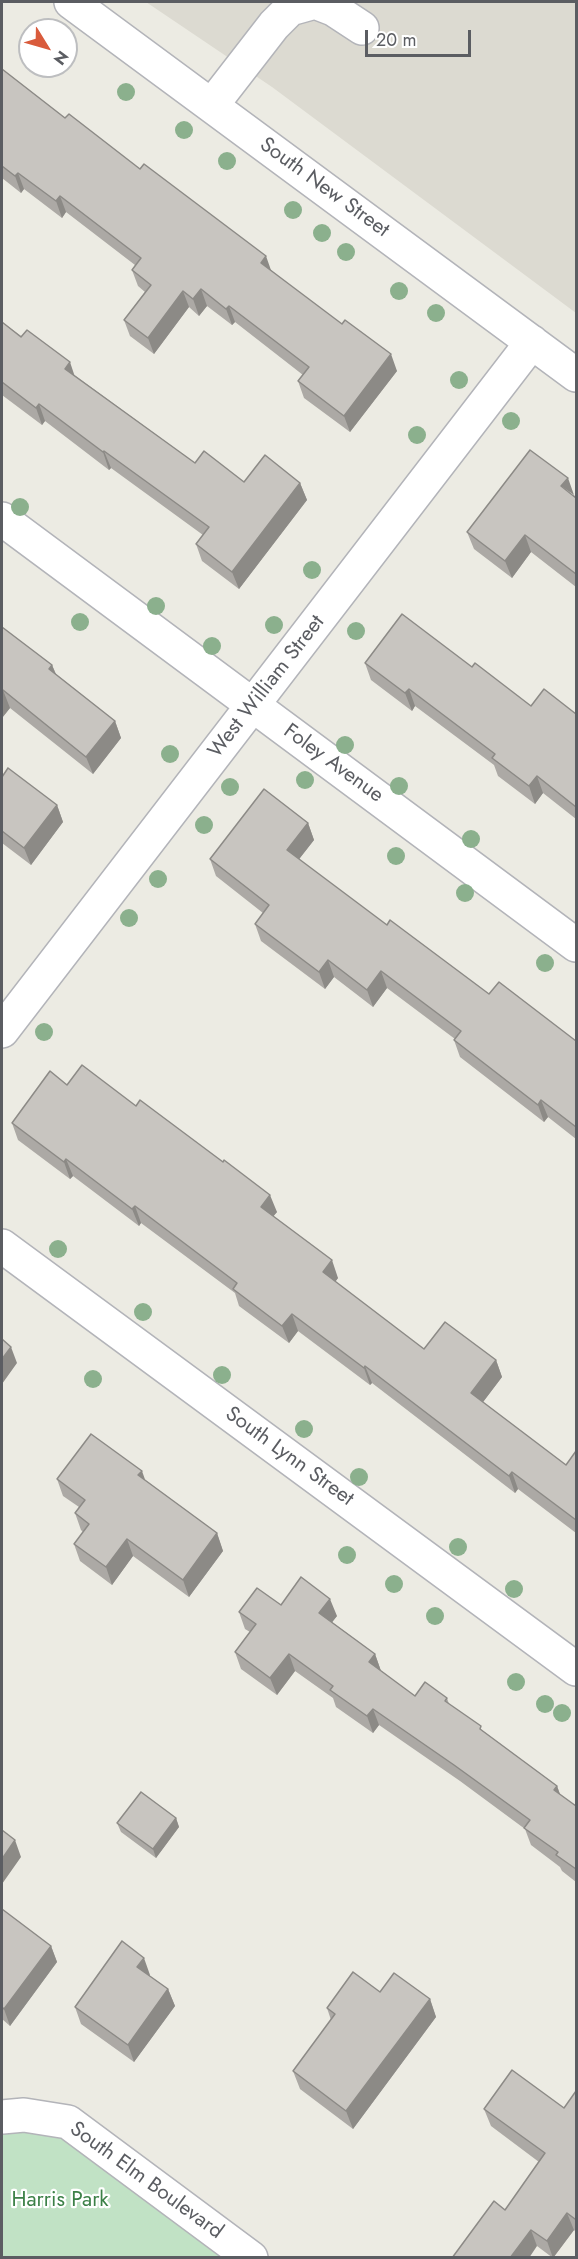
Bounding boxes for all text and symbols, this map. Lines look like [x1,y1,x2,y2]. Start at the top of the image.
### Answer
north arrow [18,18,78,78]
scale bar [368,18,474,56]
text: 20 m [376,27,416,53]
text: N [48,46,74,70]
street label: South New Street [254,133,394,243]
street label: West William Street [204,611,330,763]
street label: Foley Avenue [278,719,388,809]
street label: South Lynn Street [220,1402,358,1512]
street label: South Elm Boulevard [64,2117,228,2245]
park label: Harris Park [11,2188,109,2214]

